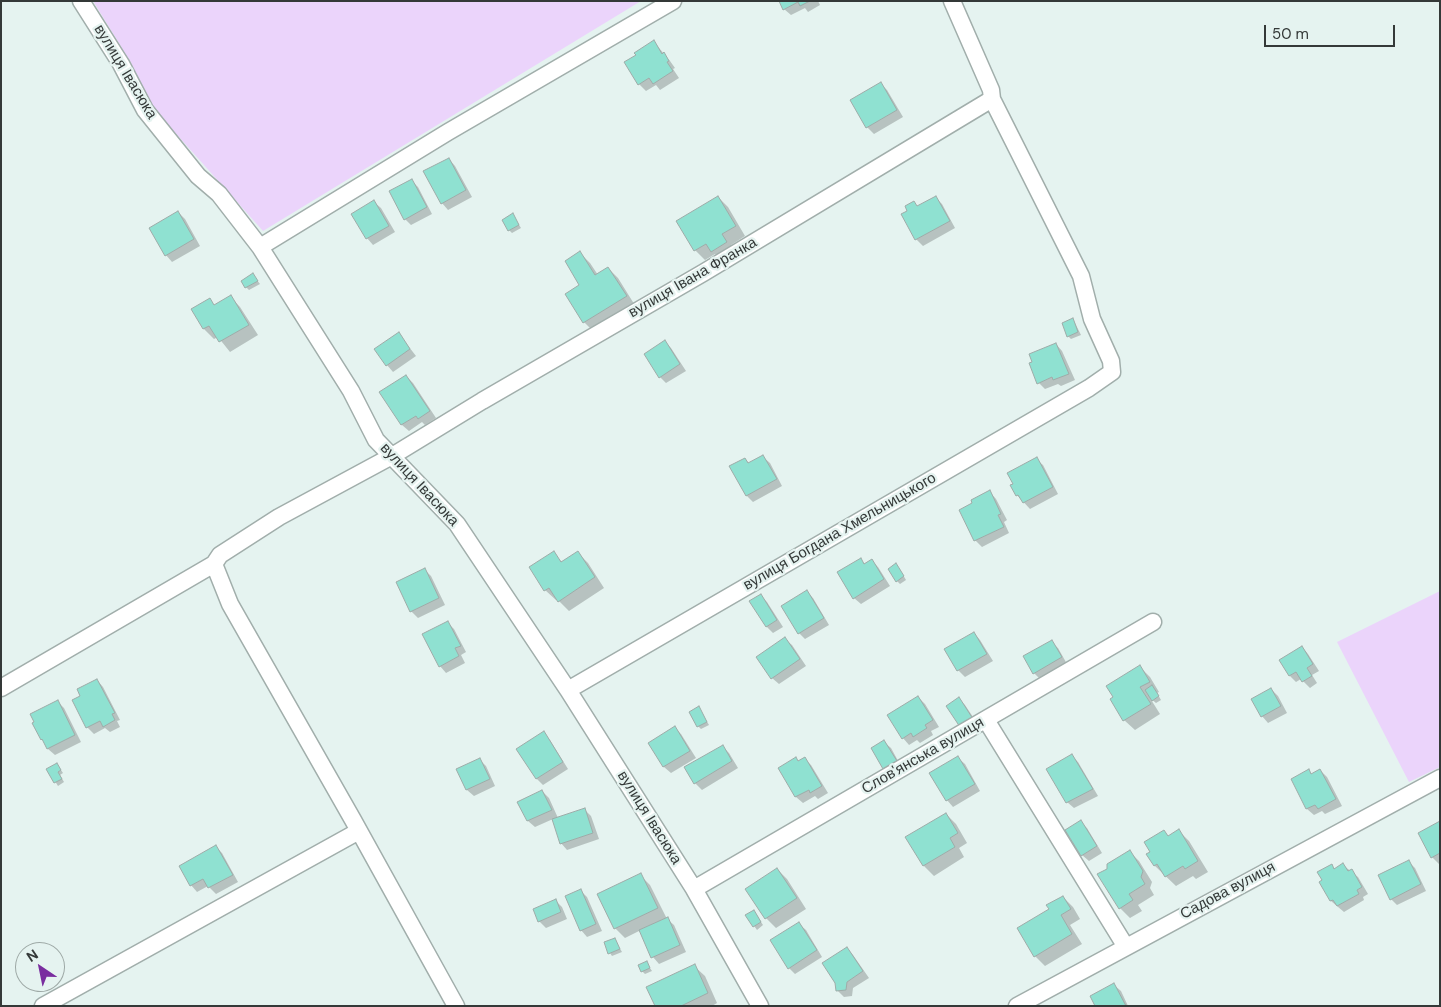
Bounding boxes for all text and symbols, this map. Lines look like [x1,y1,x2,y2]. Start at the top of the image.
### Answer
scale bar [1266,15,1397,47]
street label: вулиця Івасюка [90,22,160,122]
text: 50 m [1272,24,1309,44]
street label: вулиця Івана Франка [626,234,760,322]
street label: вулиця Івасюка [376,440,462,530]
street label: вулиця Богдана Хмельницького [740,469,940,595]
street label: Слов'янська вулиця [859,714,987,798]
street label: вулиця Івасюка [613,768,685,868]
street label: Садова вулиця [1177,858,1279,924]
north arrow [15,942,65,992]
text: N [23,945,41,966]

